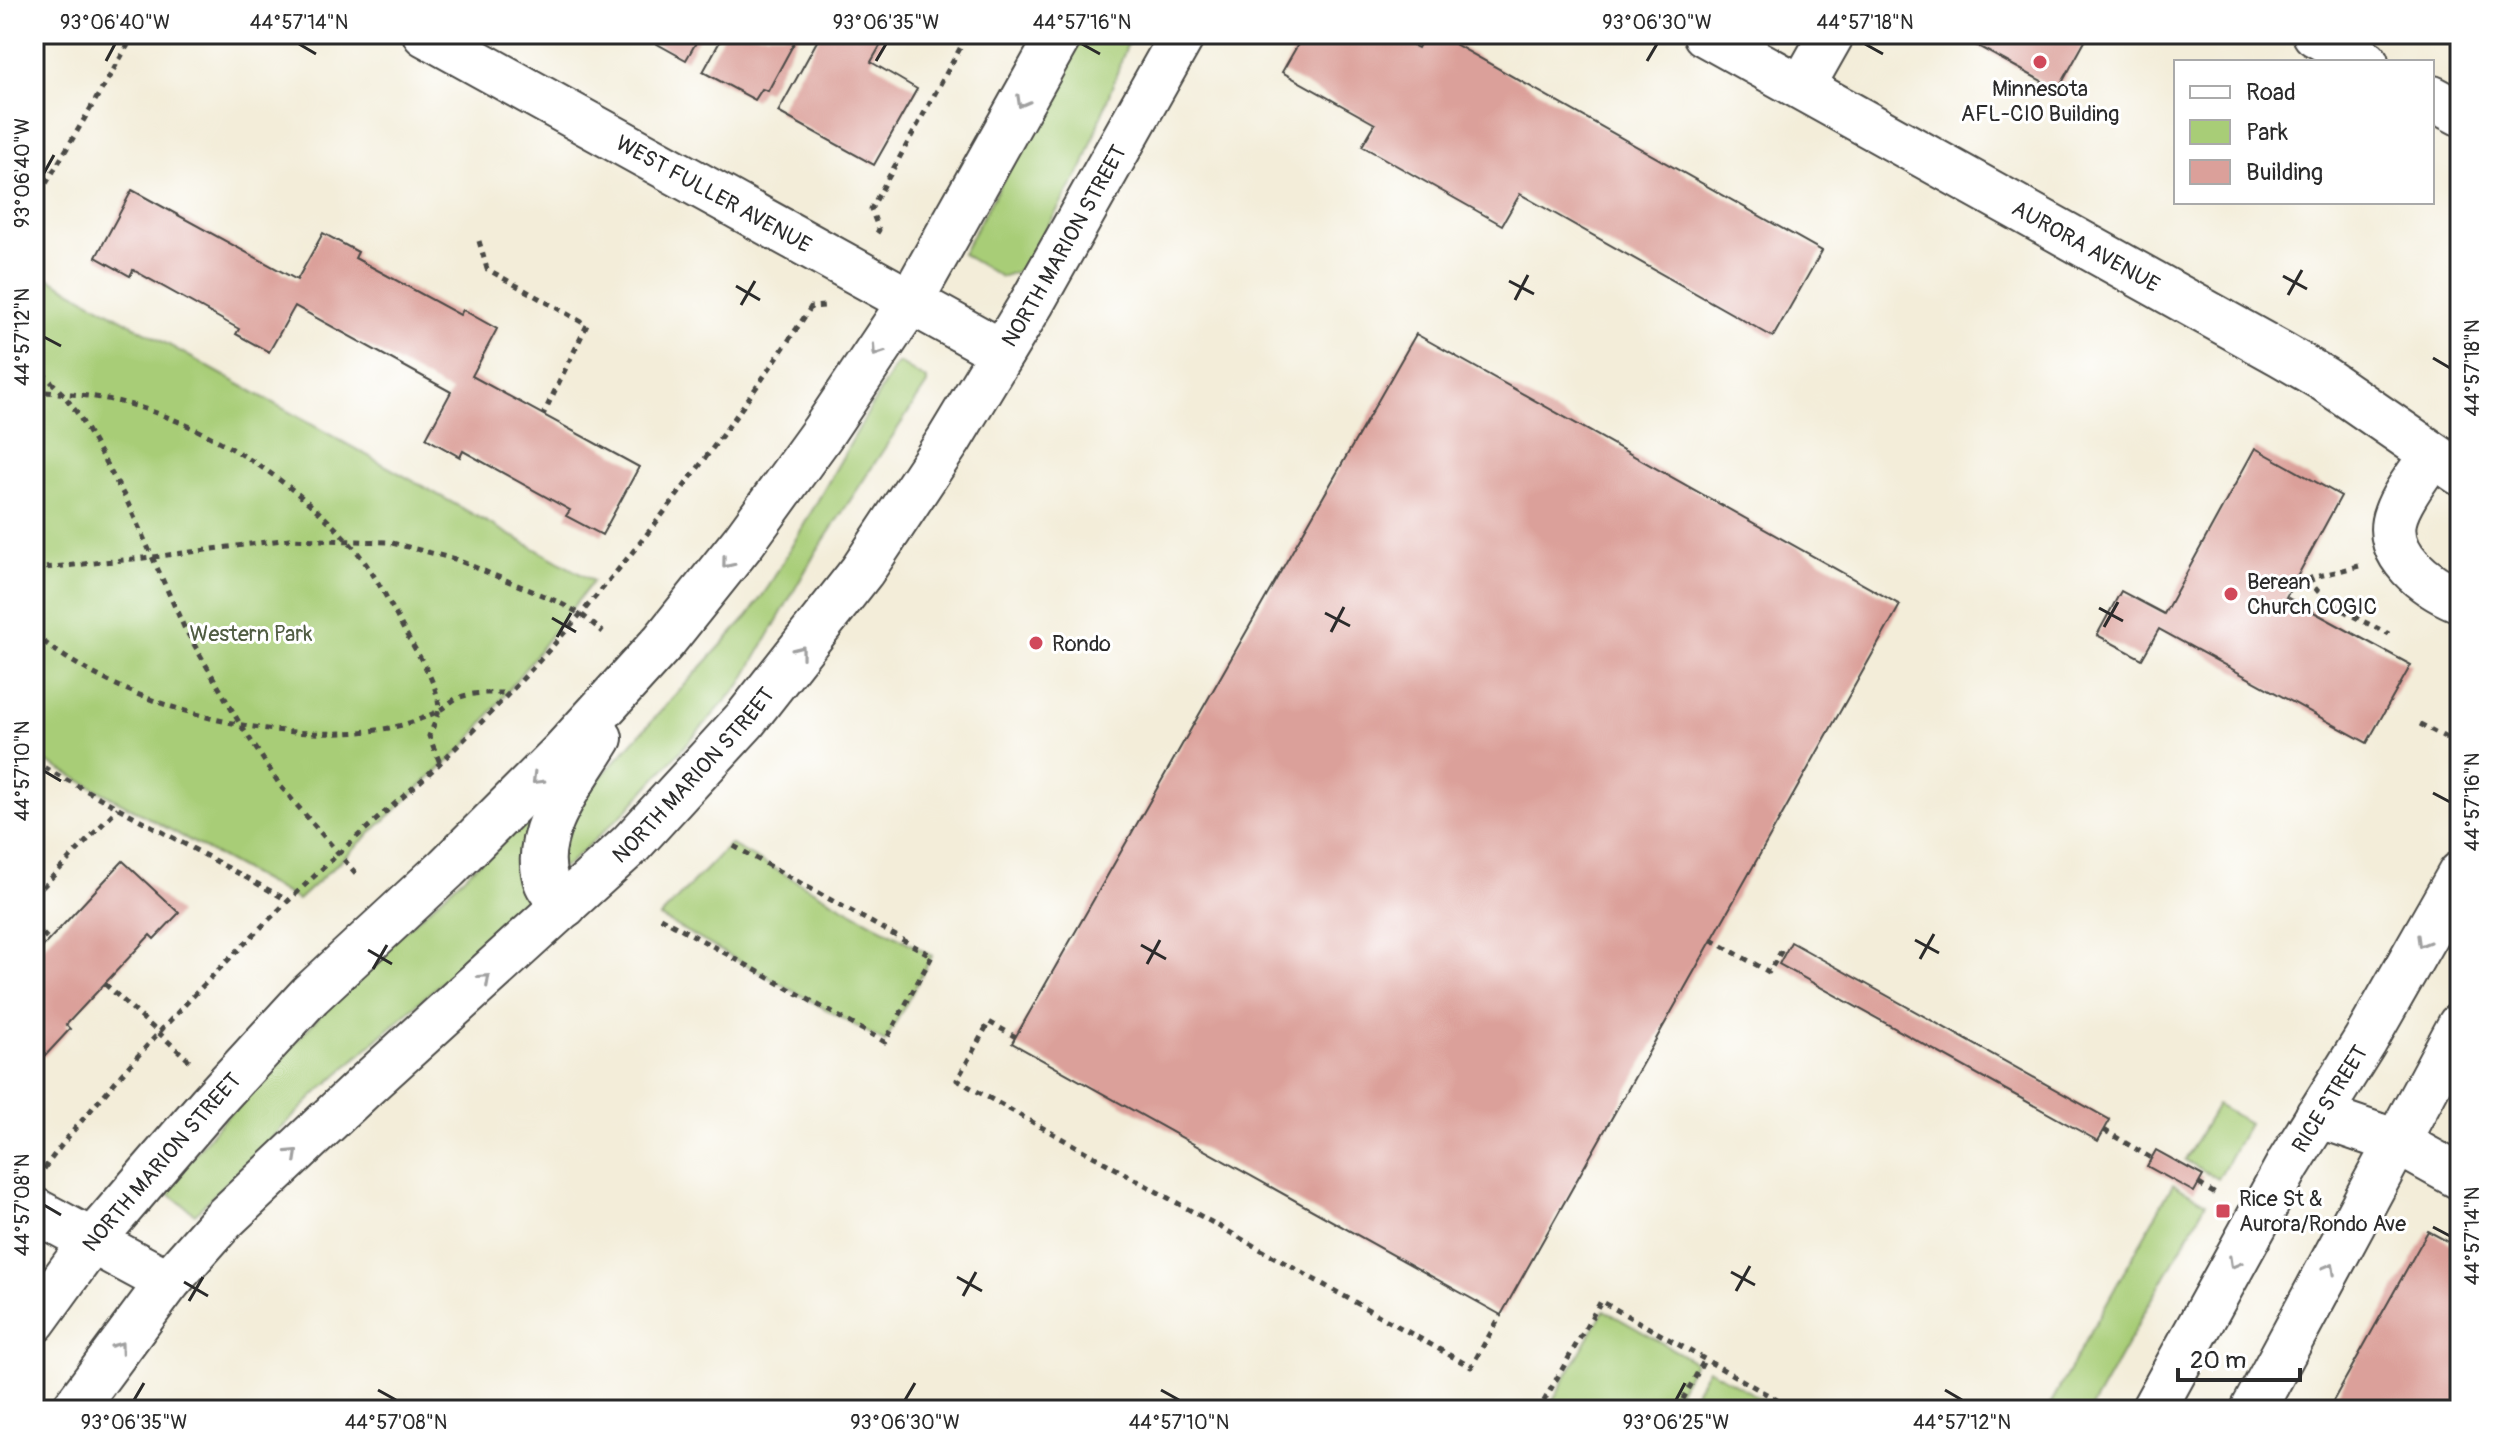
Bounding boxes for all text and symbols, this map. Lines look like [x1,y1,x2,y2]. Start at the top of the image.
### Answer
text: 93°06'40"W [60,10,170,35]
text: 44°57'14"N [250,10,348,35]
text: 93°06'35"W [833,10,939,35]
text: 44°57'16"N [1033,10,1131,35]
text: 93°06'30"W [1602,10,1712,35]
text: 44°57'18"N [1817,10,1913,35]
marker: Minnesota AFL-CIO Building [2031,53,2049,71]
legend [2174,60,2434,204]
place label: Minnesota AFL-CIO Building [1961,75,2119,128]
text: Road [2246,78,2296,107]
one-way arrow [1016,93,1032,108]
text: 93°06'40"W [10,118,35,228]
text: Park [2246,118,2288,147]
street label: WEST FULLER AVENUE [611,129,816,259]
street label: NORTH MARION STREET [996,140,1133,352]
text: Building [2246,158,2323,187]
street label: AURORA AVENUE [2007,194,2164,299]
text: 44°57'12"N [10,288,35,386]
text: 44°57'18"N [2460,320,2485,416]
one-way arrow [872,342,887,356]
one-way arrow [722,554,737,568]
place label: Berean Church COGIC [2247,568,2377,621]
marker: Berean Church COGIC [2222,585,2240,603]
park label: Western Park [190,620,312,648]
place label: Rondo [1052,630,1111,658]
marker: Rondo [1027,634,1045,652]
one-way arrow [790,645,804,659]
street label: NORTH MARION STREET [607,682,781,869]
text: 44°57'10"N [10,721,35,821]
text: 44°57'16"N [2460,753,2485,851]
one-way arrow [532,770,546,784]
one-way arrow [2416,934,2431,948]
one-way arrow [476,974,490,989]
street label: RICE STREET [2286,1040,2374,1158]
street label: NORTH MARION STREET [76,1067,247,1257]
one-way arrow [284,1149,298,1164]
text: 44°57'08"N [10,1154,35,1256]
place label: Rice St & Aurora/Rondo Ave [2239,1185,2406,1238]
text: 44°57'14"N [2460,1187,2485,1285]
marker: Rice St & Aurora/Rondo Ave [2214,1202,2232,1220]
one-way arrow [2229,1255,2244,1269]
one-way arrow [2321,1262,2336,1276]
scale bar [2178,1332,2300,1382]
one-way arrow [109,1341,124,1356]
text: 20 m [2190,1346,2246,1375]
text: 93°06'35"W [81,1410,187,1435]
text: 44°57'08"N [345,1410,447,1435]
text: 93°06'30"W [850,1410,960,1435]
text: 44°57'10"N [1129,1410,1229,1435]
text: 93°06'25"W [1623,1410,1729,1435]
text: 44°57'12"N [1913,1410,2011,1435]

